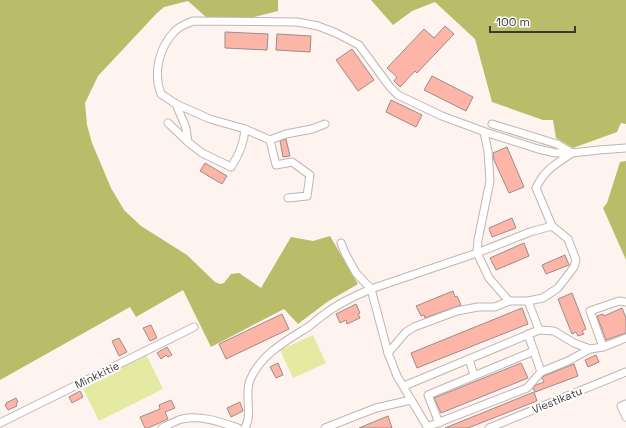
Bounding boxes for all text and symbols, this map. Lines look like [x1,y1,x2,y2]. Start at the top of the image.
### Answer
scale bar [490,8,575,34]
text: 100 m [496,14,530,30]
street label: Minkkitie [72,358,122,392]
street label: Viestikatu [530,384,584,416]

